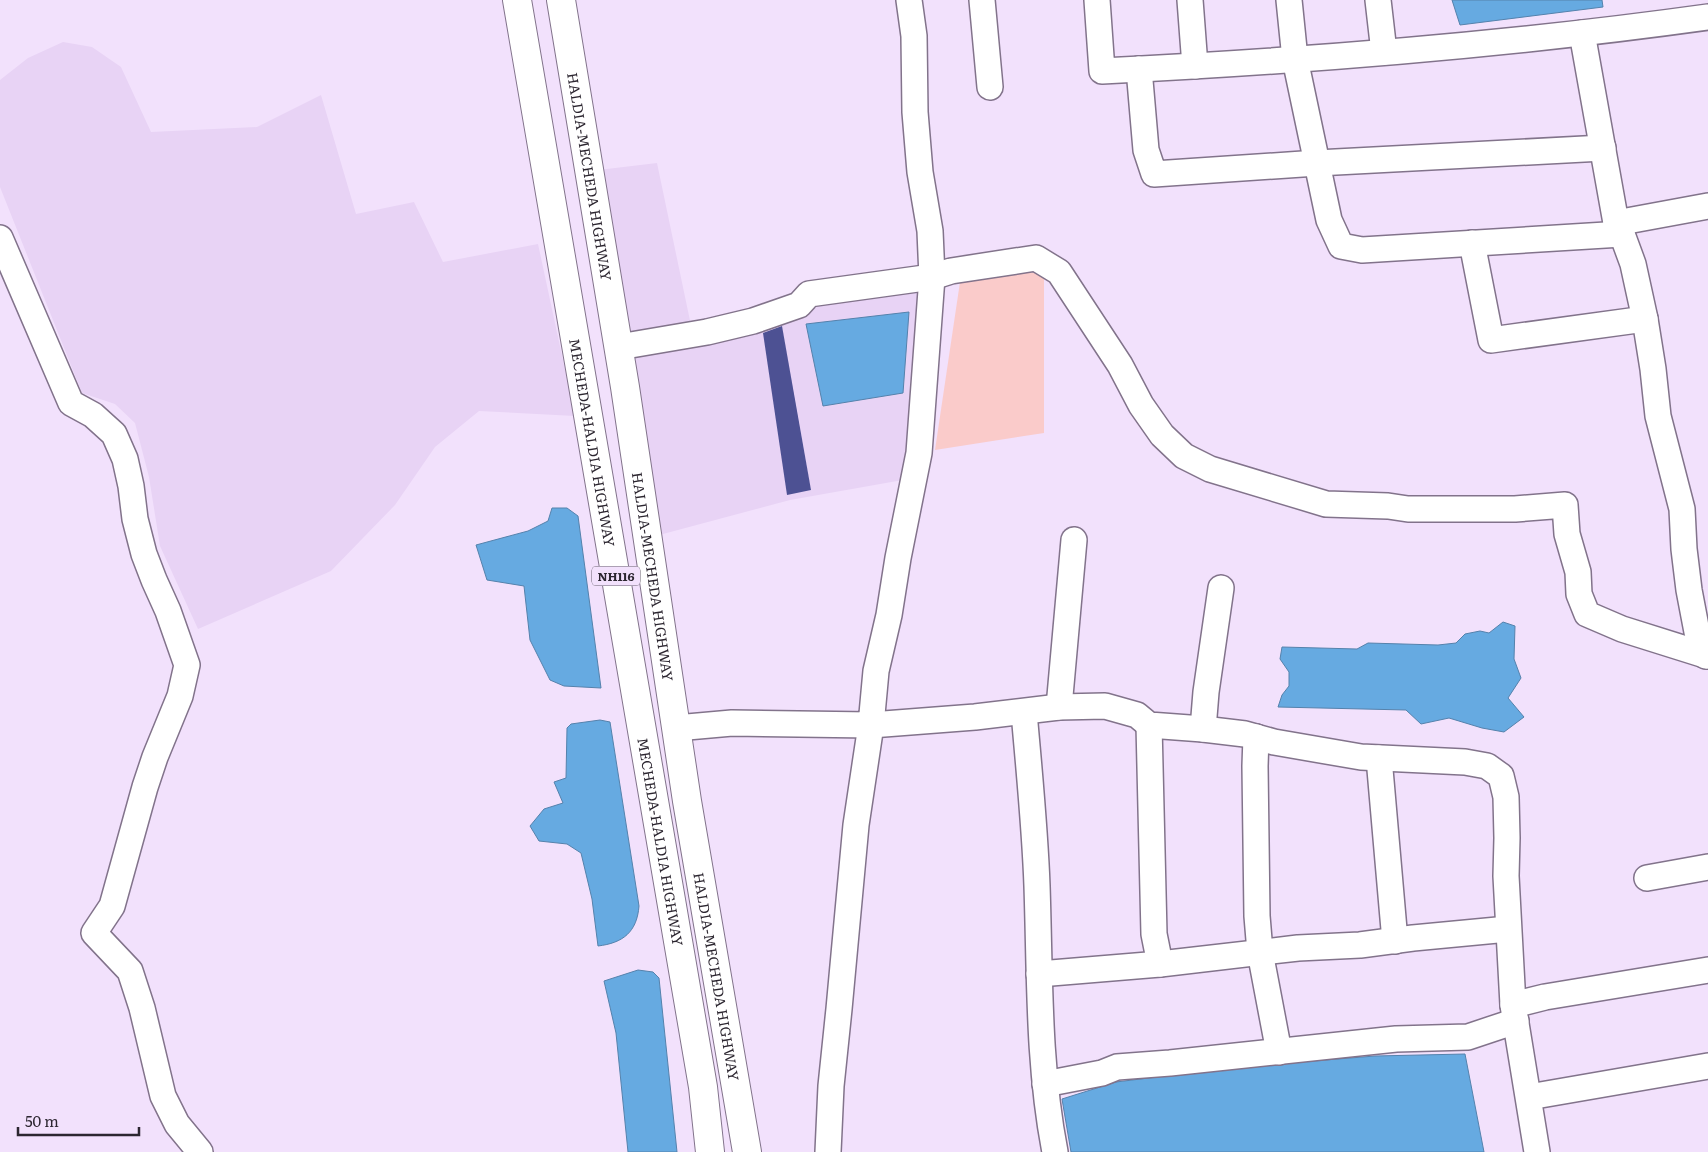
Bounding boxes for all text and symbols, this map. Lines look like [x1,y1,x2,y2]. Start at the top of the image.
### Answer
street label: HALDIA-MECHEDA HIGHWAY [563,71,617,282]
street label: MECHEDA-HALDIA HIGHWAY [565,337,620,548]
street label: HALDIA-MECHEDA HIGHWAY [628,471,679,682]
road number: NH116 [592,566,640,586]
street label: MECHEDA-HALDIA HIGHWAY [633,736,689,947]
street label: HALDIA-MECHEDA HIGHWAY [689,871,745,1082]
scale bar [18,1104,139,1136]
text: 50 m [25,1109,59,1132]

